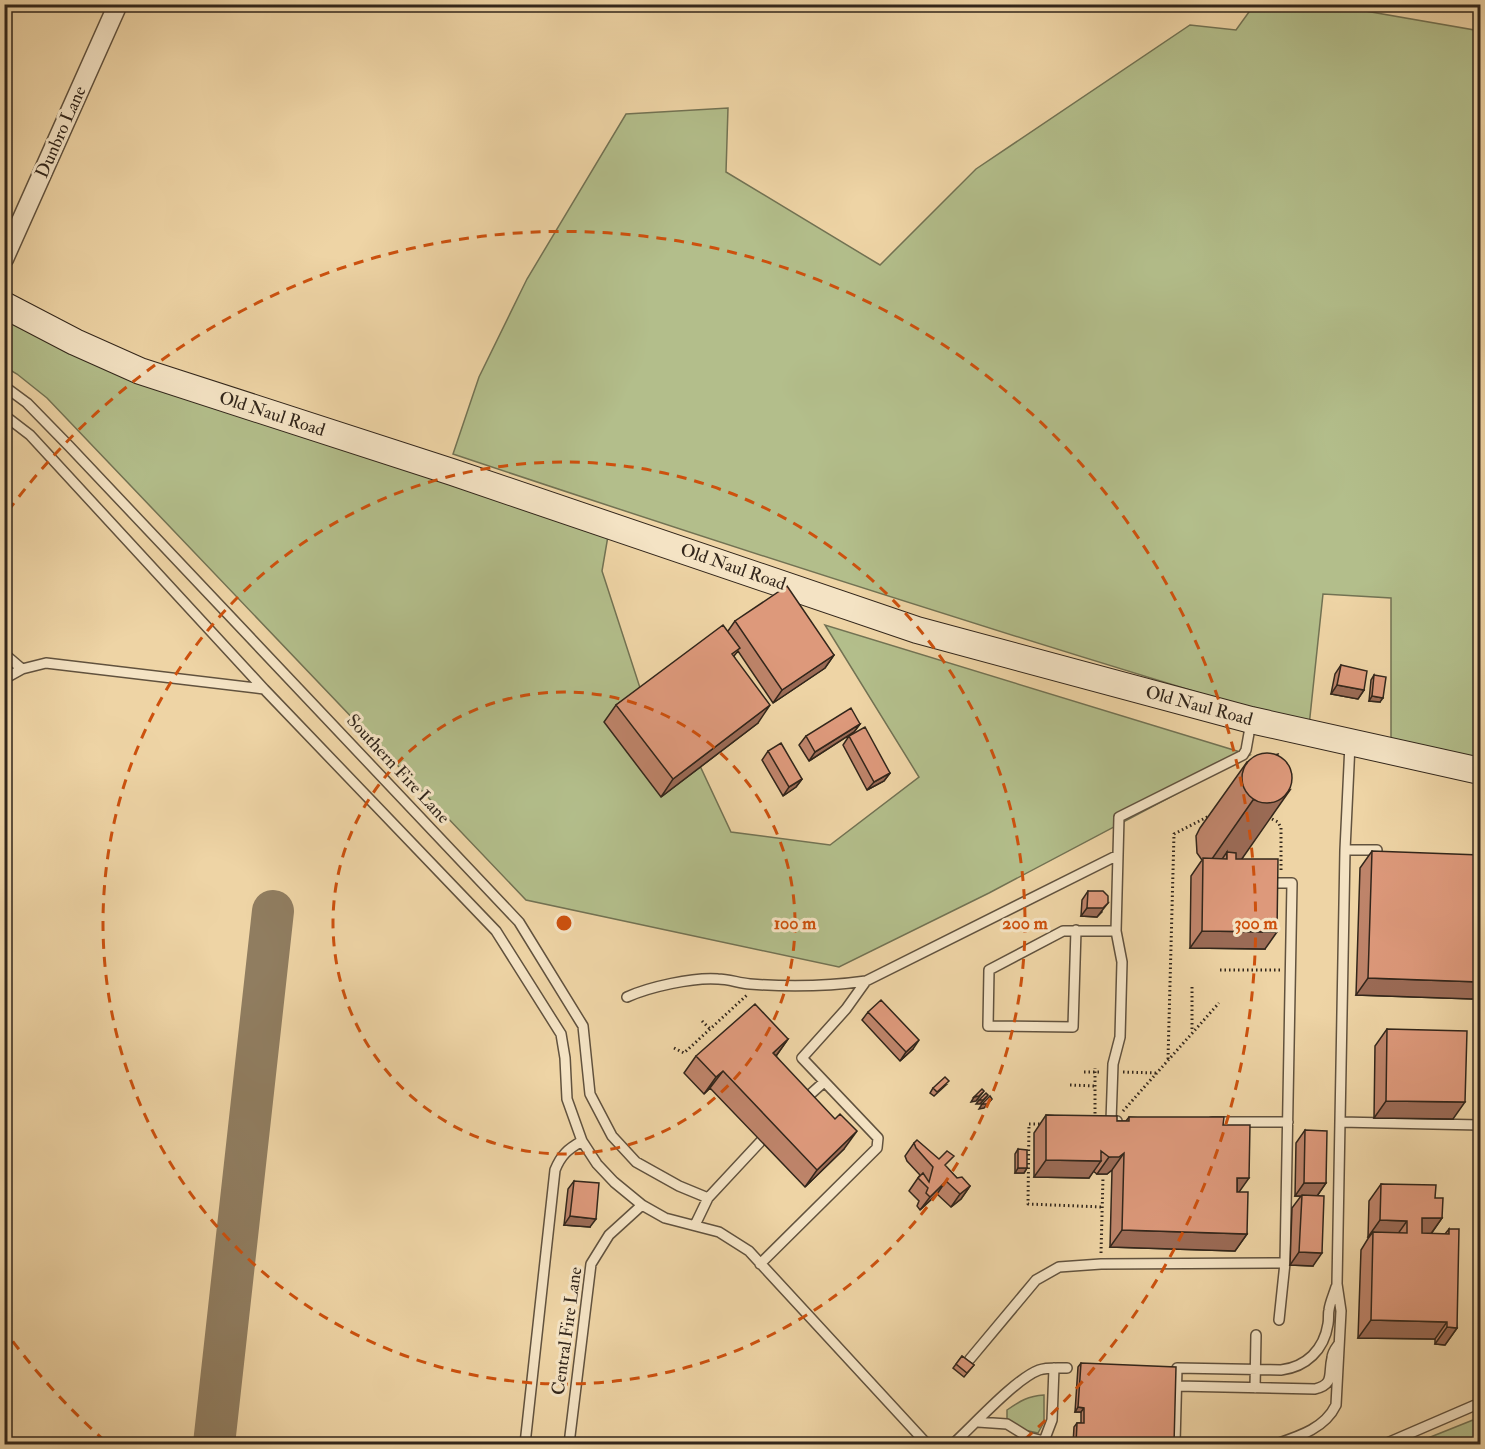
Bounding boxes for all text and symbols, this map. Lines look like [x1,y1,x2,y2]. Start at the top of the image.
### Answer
street label: Dunbro Lane [31,82,92,182]
street label: Old Naul Road [216,386,328,442]
street label: Old Naul Road [677,538,789,596]
street label: Old Naul Road [1143,681,1255,731]
street label: Southern Fire Lane [341,709,455,829]
text: 100 m [774,912,817,935]
text: 200 m [1002,912,1049,935]
text: 300 m [1234,912,1279,935]
centre of rings [554,913,574,933]
street label: Central Fire Lane [547,1265,587,1397]

